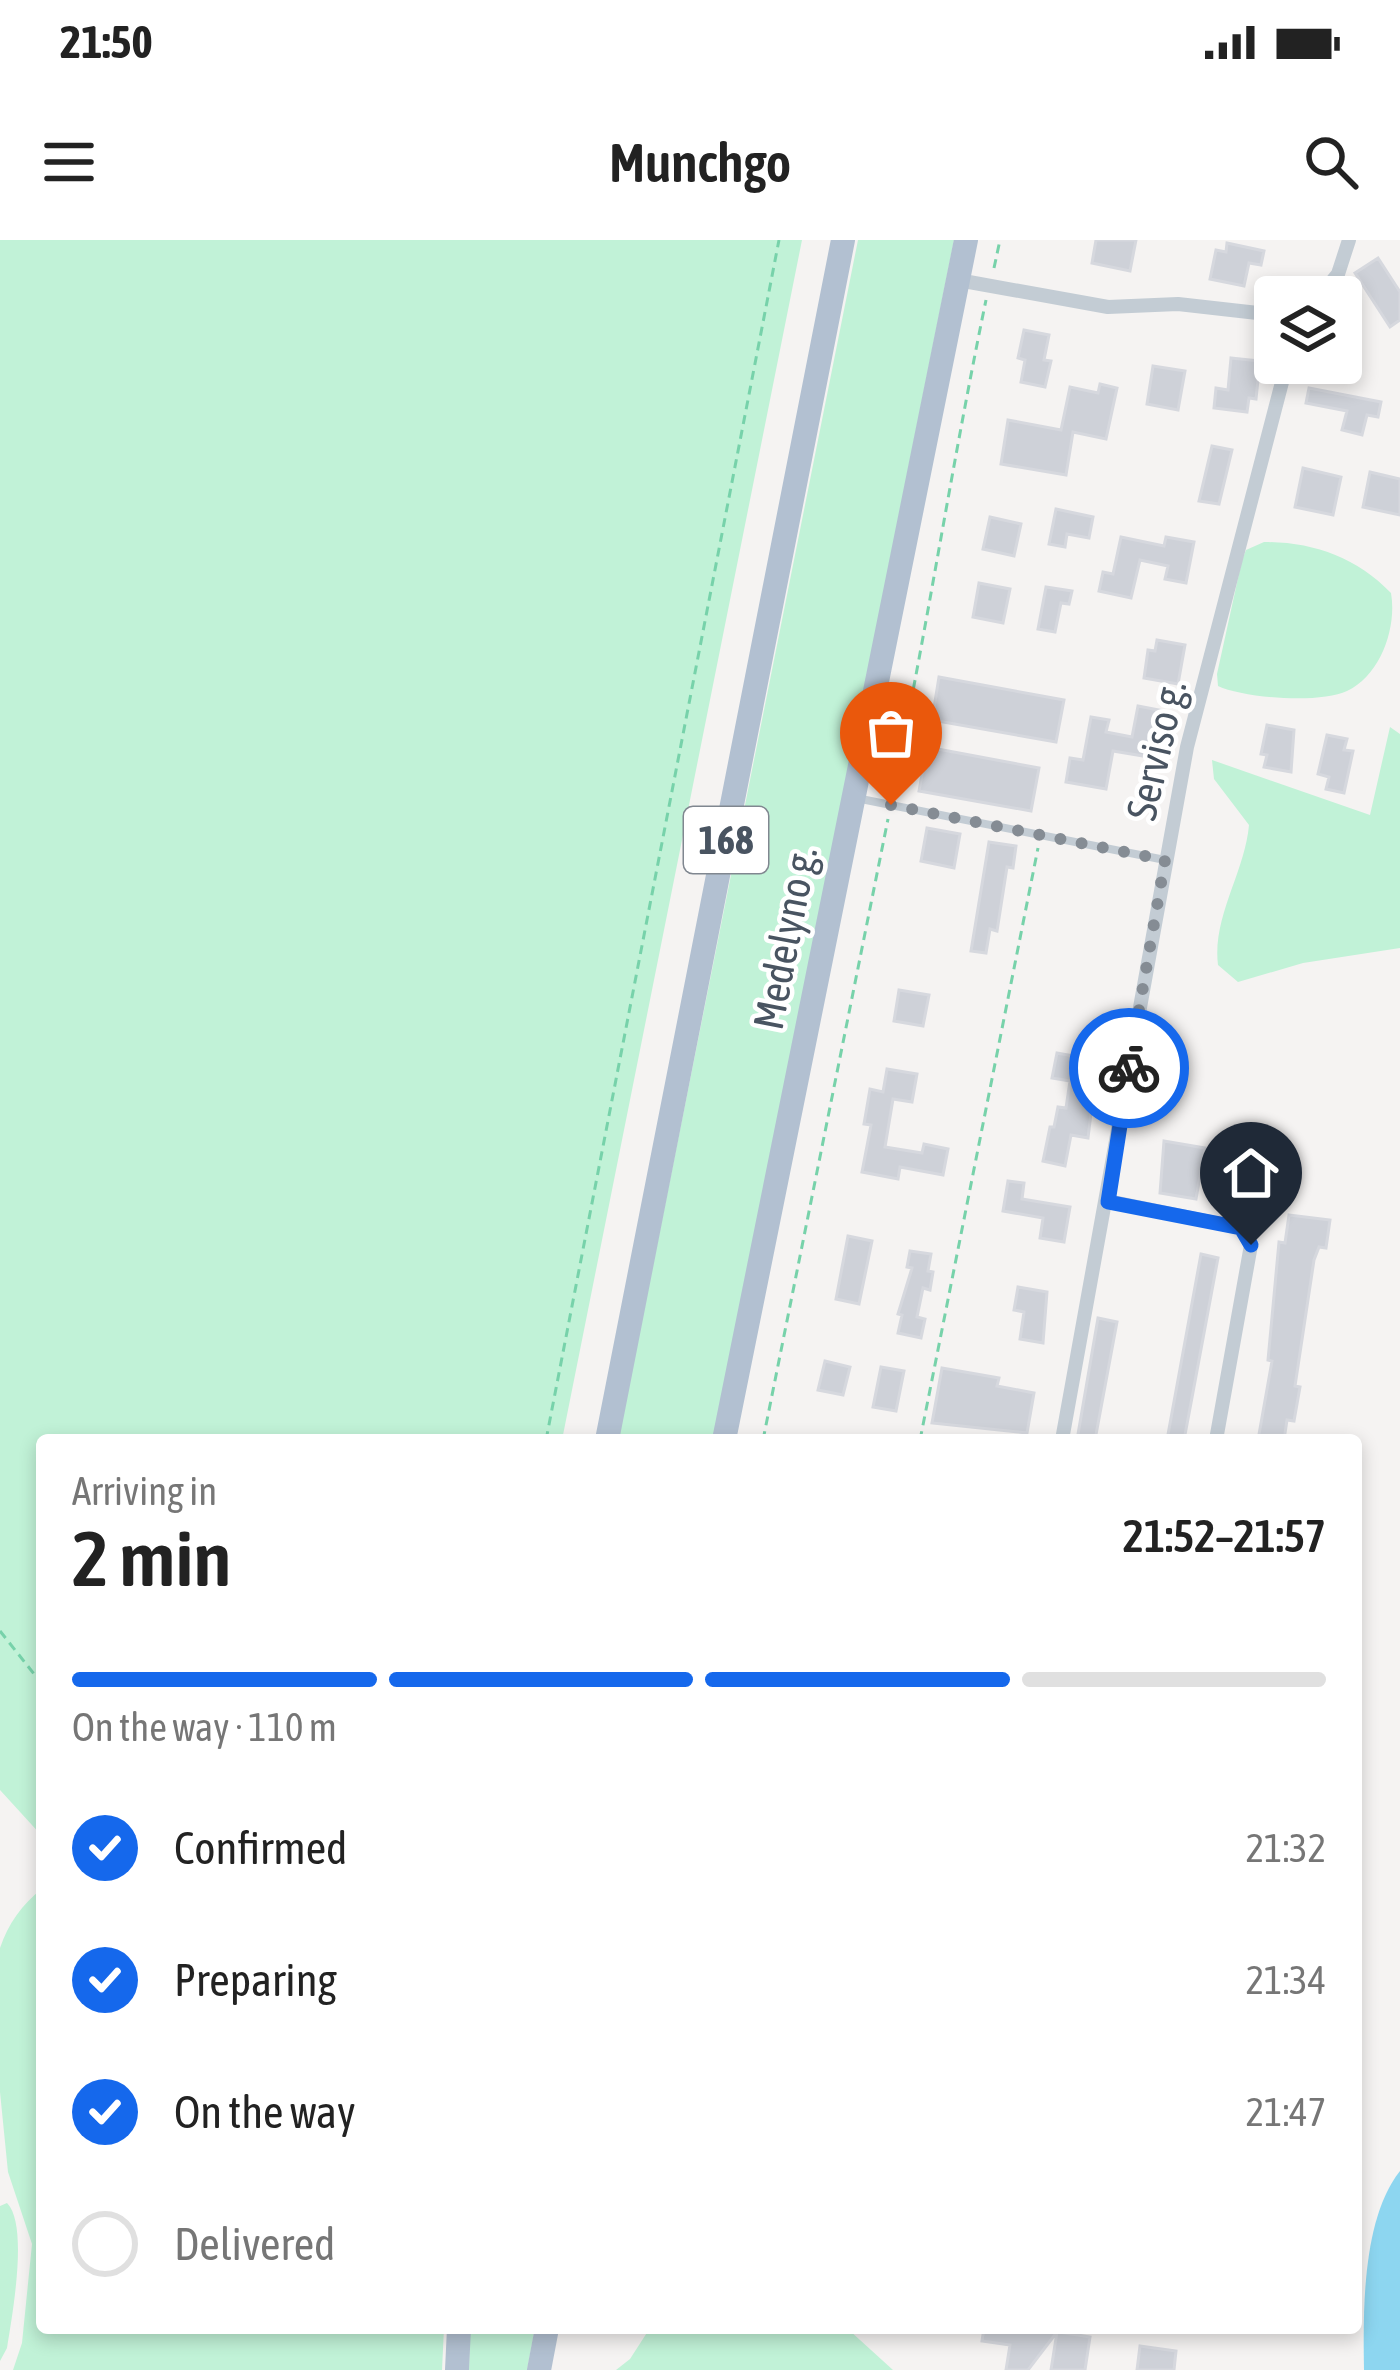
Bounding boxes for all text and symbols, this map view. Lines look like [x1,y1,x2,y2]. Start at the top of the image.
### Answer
text: 21:50 [60,16,153,68]
icon: menu [36,129,102,195]
icon: search [1298,129,1364,195]
text: Munchgo [609,132,791,193]
map controls [1254,276,1362,384]
button: layers [1254,276,1362,384]
street label: Serviso g. [1117,675,1195,825]
pin [840,682,942,805]
icon: bag [858,700,924,766]
road number: 168 [684,807,768,873]
street label: Medelyno g. [744,842,826,1034]
courier [1069,1008,1189,1128]
icon: bike [1096,1035,1162,1101]
pin [1200,1122,1302,1245]
icon: home [1218,1140,1284,1206]
text: Arriving in [72,1469,217,1513]
text: 21:52–21:57 [1123,1510,1326,1562]
text: 2 min [72,1513,231,1603]
text: On the way · 110 m [72,1705,337,1749]
icon: check [72,1815,138,1881]
text: Confirmed [174,1822,347,1874]
text: 21:32 [1246,1826,1326,1870]
icon: check [72,1947,138,2013]
text: Preparing [174,1954,337,2006]
text: 21:34 [1246,1958,1326,2002]
icon: check [72,2079,138,2145]
text: On the way [174,2086,356,2138]
text: 21:47 [1246,2090,1326,2134]
text: Delivered [174,2218,335,2270]

